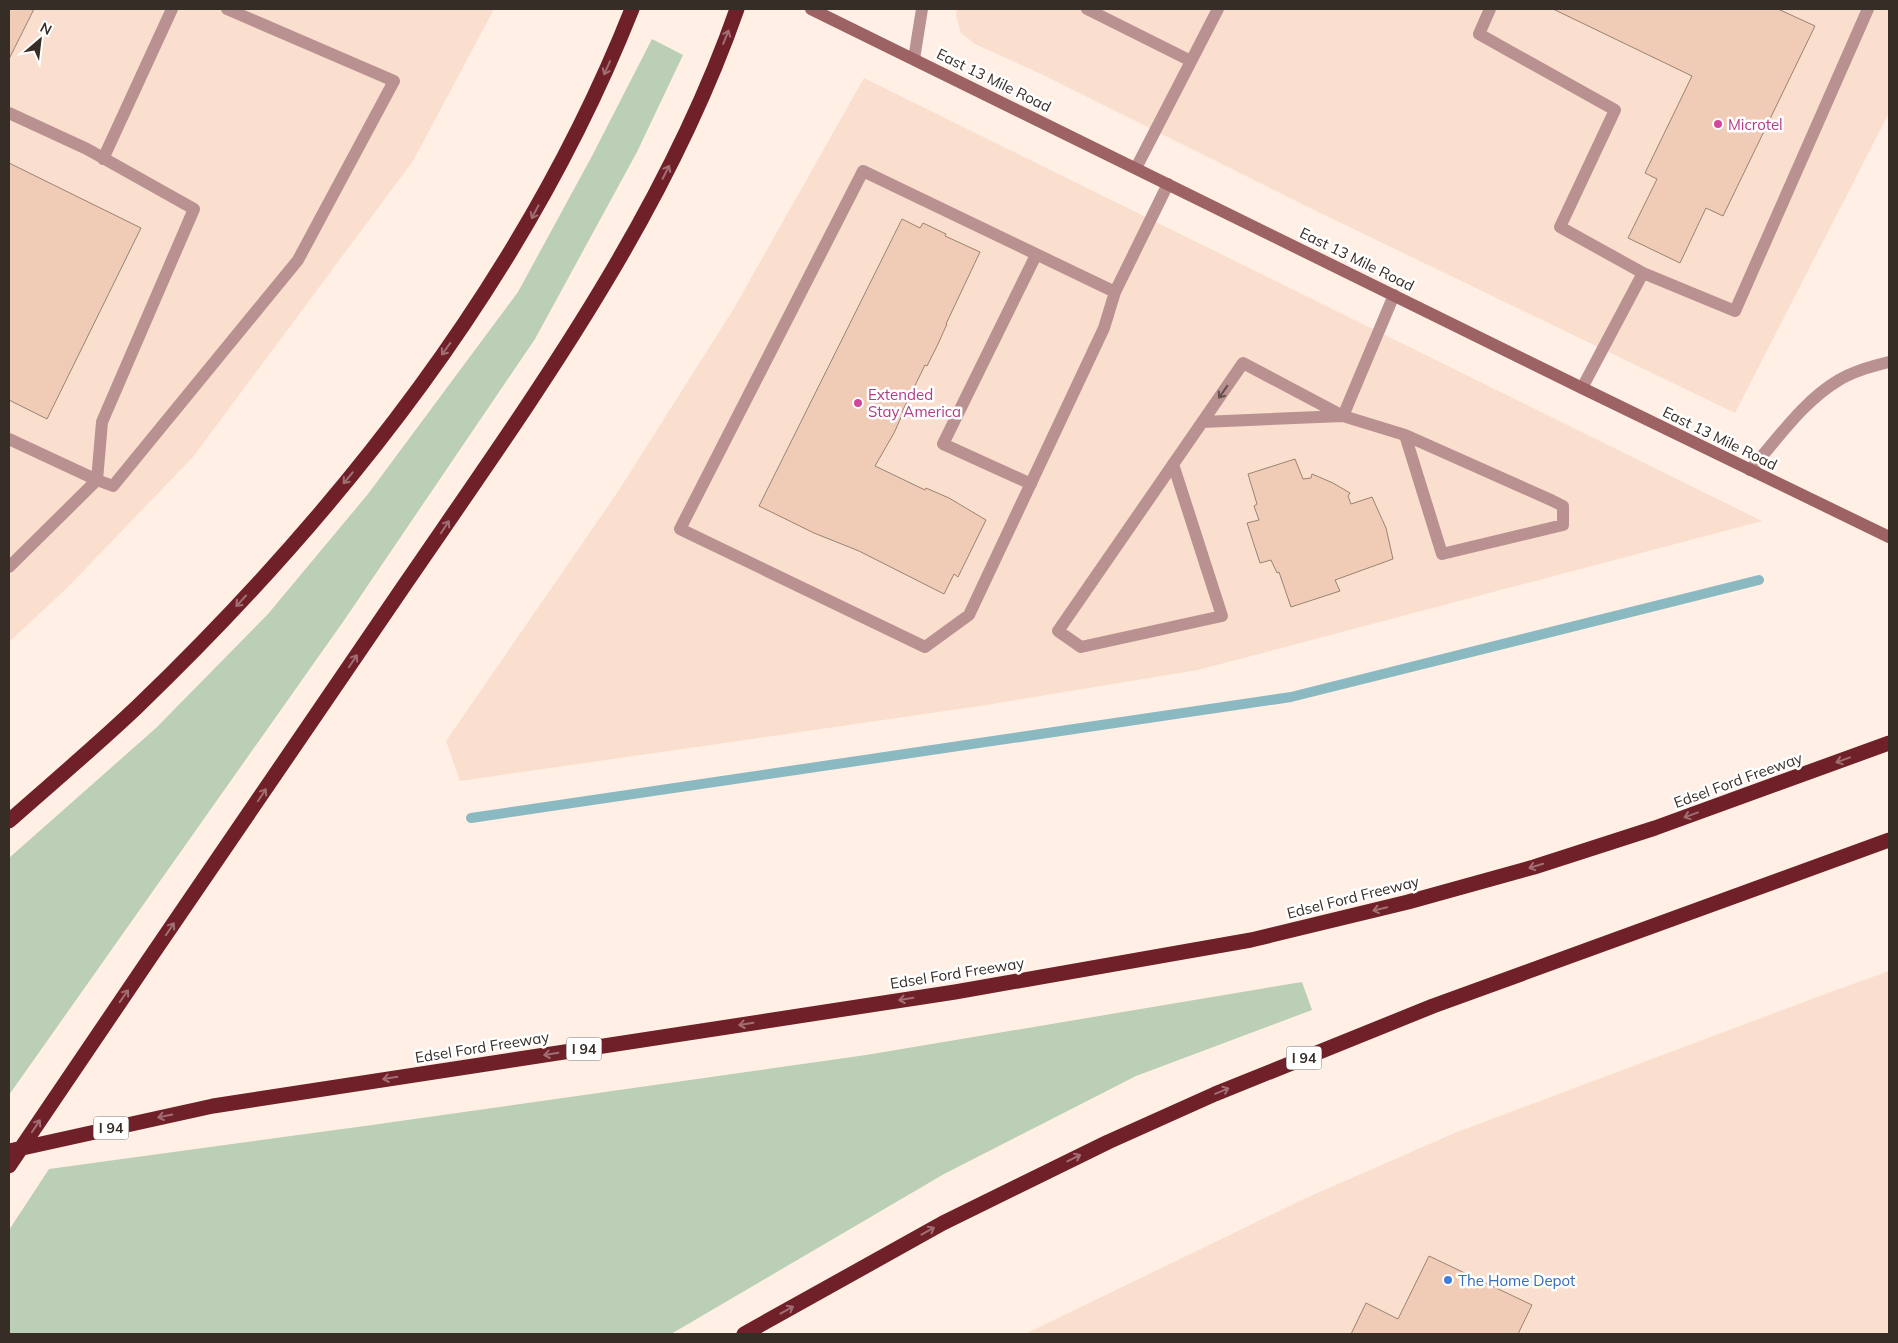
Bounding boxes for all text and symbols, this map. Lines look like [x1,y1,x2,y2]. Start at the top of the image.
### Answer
north arrow [15,15,65,65]
text: N [37,18,55,39]
one-way arrow [722,30,731,45]
street label: East 13 Mile Road [934,44,1054,116]
one-way arrow [602,60,612,75]
place label: Microtel [1728,115,1783,134]
marker: Microtel [1712,118,1724,130]
one-way arrow [662,165,671,180]
one-way arrow [529,204,539,219]
street label: East 13 Mile Road [1297,223,1417,295]
one-way arrow [441,342,452,355]
place label: Extended Stay America [868,385,961,421]
one-way arrow [1218,385,1228,399]
marker: Extended Stay America [852,397,864,409]
street label: East 13 Mile Road [1660,402,1780,474]
one-way arrow [343,471,354,484]
one-way arrow [440,520,450,534]
one-way arrow [235,594,247,607]
one-way arrow [348,654,358,668]
street label: Edsel Ford Freeway [1671,748,1805,812]
one-way arrow [1836,756,1852,765]
one-way arrow [256,788,267,802]
one-way arrow [1683,811,1699,820]
one-way arrow [1529,862,1545,872]
street label: Edsel Ford Freeway [1285,871,1421,923]
one-way arrow [1372,905,1388,914]
one-way arrow [165,922,175,936]
street label: Edsel Ford Freeway [889,953,1025,993]
one-way arrow [119,989,129,1003]
one-way arrow [899,994,915,1004]
one-way arrow [738,1019,754,1029]
street label: Edsel Ford Freeway [414,1027,550,1067]
road number: I 94 [566,1038,602,1060]
road number: I 94 [1286,1046,1322,1070]
one-way arrow [543,1049,559,1059]
one-way arrow [382,1074,398,1084]
one-way arrow [1213,1086,1229,1095]
one-way arrow [158,1112,174,1121]
road number: I 94 [94,1116,128,1140]
one-way arrow [31,1119,41,1133]
one-way arrow [1066,1153,1081,1163]
one-way arrow [921,1226,936,1236]
place label: The Home Depot [1458,1271,1575,1290]
marker: The Home Depot [1442,1274,1454,1286]
one-way arrow [779,1305,793,1315]

